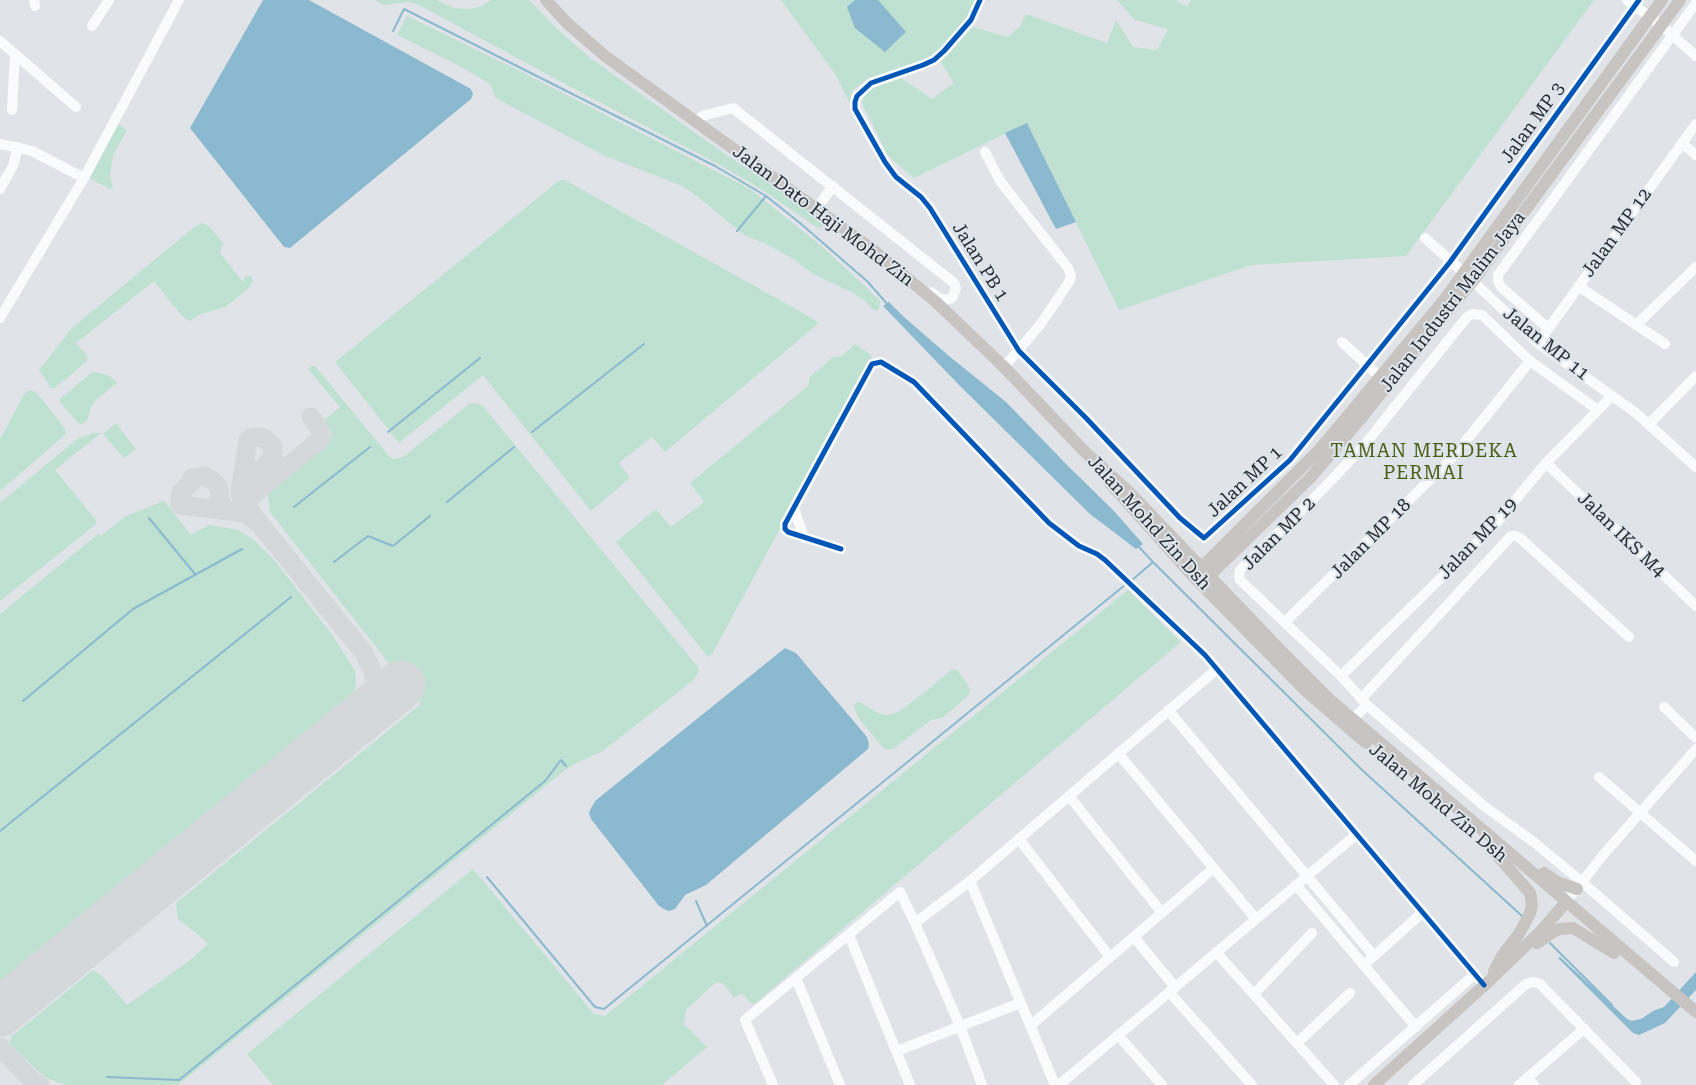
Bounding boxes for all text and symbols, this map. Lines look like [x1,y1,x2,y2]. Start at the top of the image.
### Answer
street label: Jalan MP 3 [1497,78,1569,168]
street label: Jalan Dato Haji Mohd Zin [728,141,918,291]
street label: Jalan MP 12 [1578,184,1656,282]
street label: Jalan Industri Malim Jaya [1376,207,1530,397]
street label: Jalan PB 1 [947,219,1013,305]
street label: Jalan MP 11 [1499,303,1593,385]
district label: TAMAN MERDEKA PERMAI [1329,440,1519,484]
street label: Jalan MP 1 [1203,442,1287,522]
street label: Jalan Mohd Zin Dsh [1083,451,1215,595]
street label: Jalan IKS M4 [1573,488,1669,582]
street label: Jalan MP 2 [1238,493,1320,575]
street label: Jalan MP 18 [1326,494,1416,584]
street label: Jalan MP 19 [1434,494,1522,584]
street label: Jalan Mohd Zin Dsh [1364,739,1512,867]

